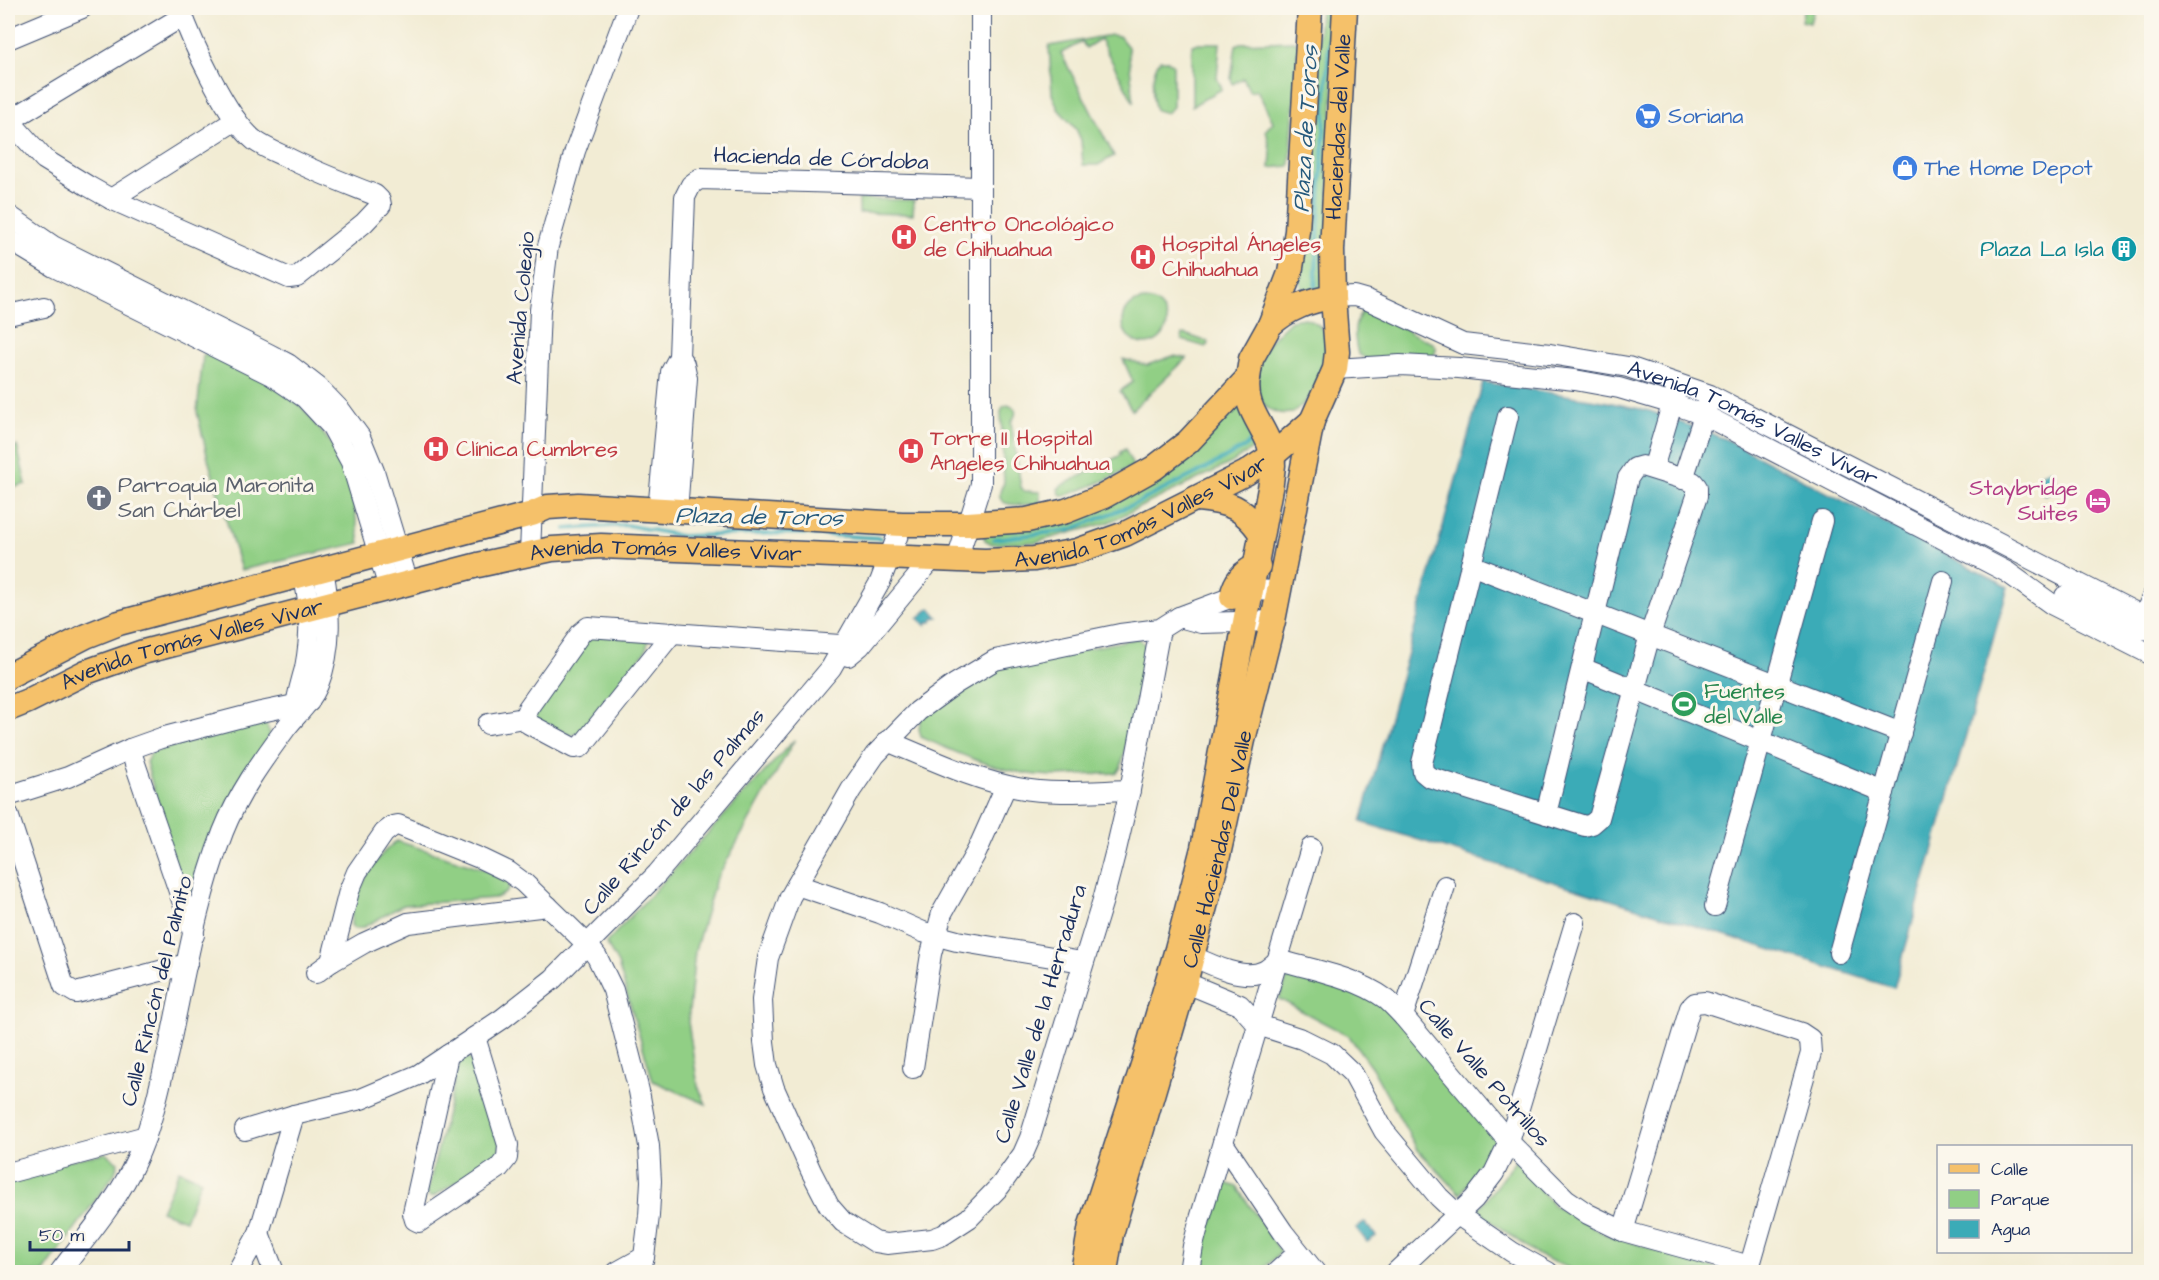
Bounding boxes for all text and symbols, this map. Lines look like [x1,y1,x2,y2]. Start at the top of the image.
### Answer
street label: Haciendas del Valle [1318,33,1359,221]
water label: Plaza de Toros [1285,43,1327,213]
supermarket icon: Soriana [1633,101,1663,131]
place label: Soriana [1668,101,1743,132]
street label: Hacienda de Córdoba [713,140,929,178]
shop icon: The Home Depot [1890,153,1920,183]
place label: The Home Depot [1924,153,2093,184]
place label: Centro Oncológico de Chihuahua [924,209,1114,265]
hospital icon: Centro Oncológico de Chihuahua [889,222,919,252]
place label: Hospital Ángeles Chihuahua [1162,229,1321,285]
street label: Avenida Colegio [499,230,544,386]
place label: Plaza La Isla [1980,234,2104,265]
building icon: Plaza La Isla [2109,234,2139,264]
hospital icon: Hospital Ángeles Chihuahua [1128,242,1158,272]
street label: Avenida Tomás Valles Vivar [1624,353,1883,494]
place label: Torre II Hospital Angeles Chihuahua [930,423,1110,480]
hospital icon: Clínica Cumbres [421,434,451,464]
place label: Clínica Cumbres [456,434,618,465]
hospital icon: Torre II Hospital Angeles Chihuahua [896,436,926,466]
street label: Avenida Tomás Valles Vivar [1014,447,1274,575]
place label: Parroquia Maronita San Chárbel [118,470,314,526]
place label: Staybridge Suites [1969,473,2078,529]
church icon: Parroquia Maronita San Chárbel [84,483,114,513]
hotel icon: Staybridge Suites [2083,486,2113,516]
water label: Plaza de Toros [675,499,845,535]
street label: Avenida Tomás Valles Vivar [526,530,802,569]
street label: Avenida Tomás Valles Vivar [55,590,327,698]
place label: Fuentes del Valle [1704,676,1785,732]
sports icon: Fuentes del Valle [1669,689,1699,719]
street label: Calle Rincón de las Palmas [575,702,773,922]
street label: Calle Haciendas Del Valle [1174,727,1260,971]
street label: Calle Rincón del Palmito [113,872,201,1109]
street label: Calle Valle de la Herradura [987,881,1095,1147]
street label: Calle Valle Potrillos [1411,992,1557,1154]
legend [1937,1145,2132,1253]
text: Calle [1991,1157,2029,1182]
text: Parque [1991,1187,2050,1212]
scale bar [30,1214,129,1252]
text: Agua [1991,1217,2030,1243]
text: 50 m [39,1223,84,1248]

